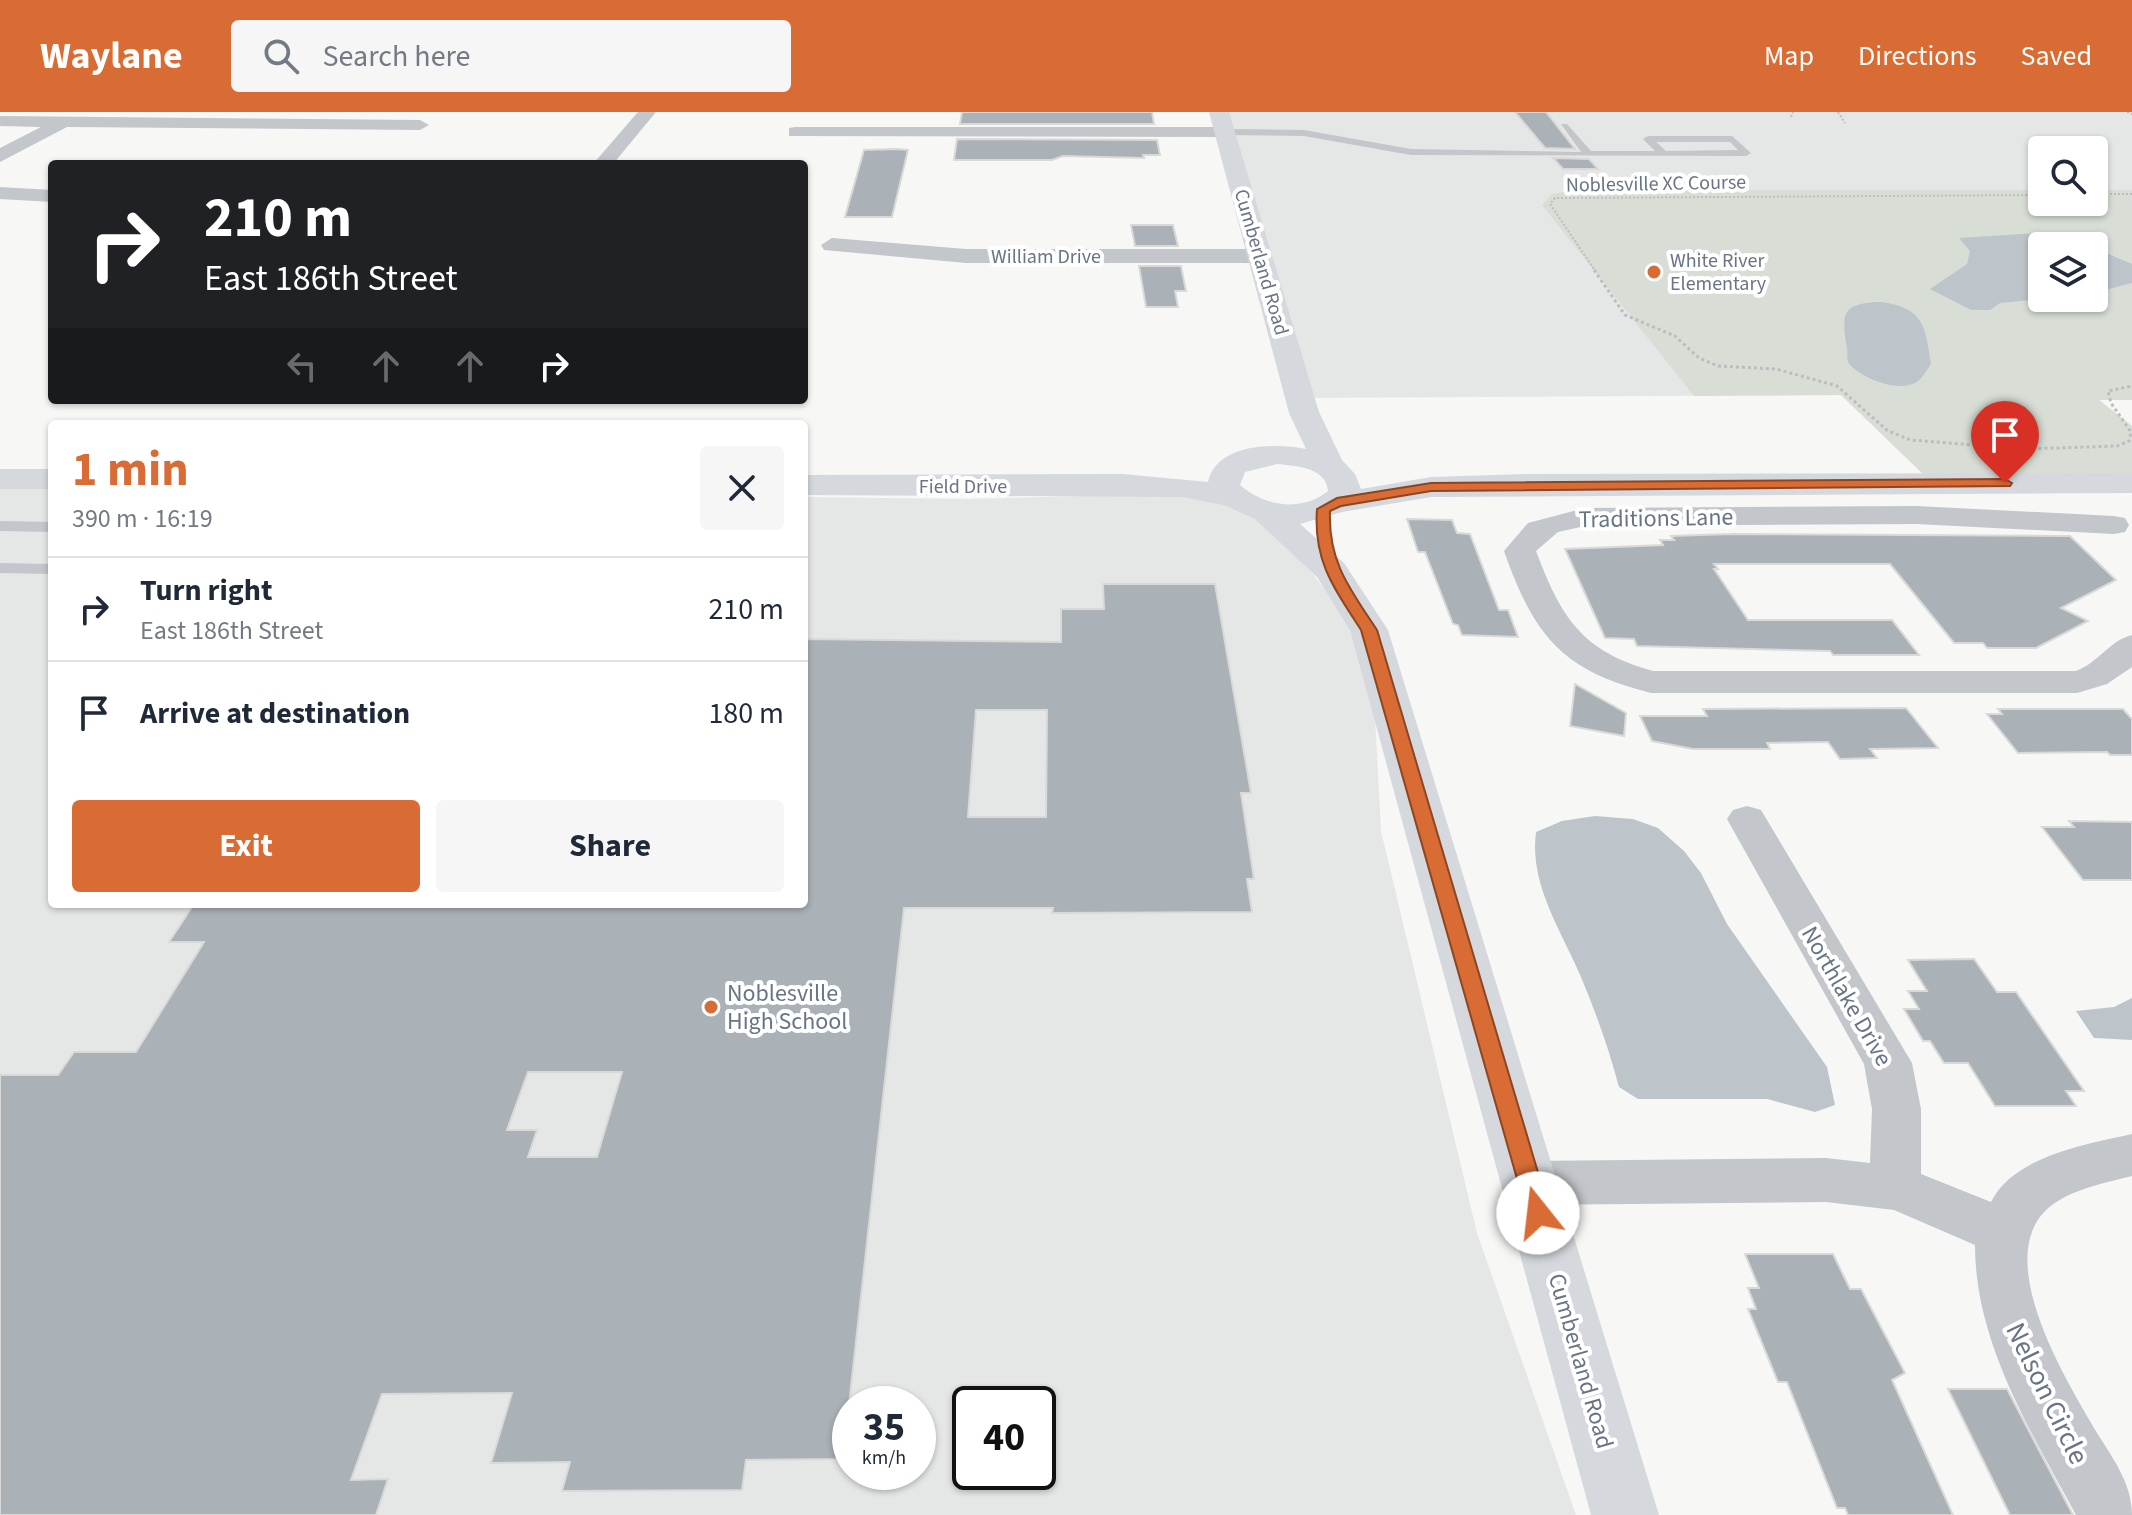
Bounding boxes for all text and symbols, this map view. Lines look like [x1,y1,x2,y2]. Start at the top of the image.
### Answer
search box [231,20,791,92]
text: Waylane [40,29,183,83]
icon: search [259,34,303,78]
text: Search here [323,35,471,78]
text: Map [1764,36,1814,76]
text: Directions [1858,36,1977,76]
text: Saved [2021,36,2092,76]
map controls [2028,136,2108,312]
button: search [2028,136,2108,216]
street label: Noblesville XC Course [1566,168,1746,200]
text: 210 m [204,179,352,258]
street label: Cumberland Road [1227,186,1295,339]
icon: right [72,192,176,296]
button: layers [2028,232,2108,312]
street label: William Drive [991,243,1101,271]
place label: White River Elementary [1670,247,1767,298]
text: East 186th Street [204,253,458,304]
marker: White River Elementary [1645,263,1663,281]
icon: left [280,344,324,388]
icon: ahead [364,344,408,388]
icon: ahead [448,344,492,388]
icon: right [532,344,576,388]
pin [1971,401,2039,483]
icon: arrive [1983,413,2027,457]
text: 1 min [72,436,189,504]
button: close [700,446,784,530]
street label: Field Drive [919,473,1007,501]
text: 390 m · 16:19 [72,500,213,537]
street label: Traditions Lane [1578,500,1734,537]
text: Turn right [140,569,272,612]
icon: right [72,587,116,631]
text: 210 m [708,588,784,631]
text: East 186th Street [140,612,323,649]
icon: arrive [72,691,116,735]
text: Arrive at destination [140,692,410,735]
text: 180 m [708,692,784,735]
button: Exit [72,800,420,892]
button: Share [436,800,784,892]
street label: Northlake Drive [1792,920,1901,1073]
place label: Noblesville High School [727,976,847,1039]
marker: Noblesville High School [702,998,720,1016]
position arrow [1496,1171,1580,1255]
street label: Cumberland Road [1539,1269,1622,1453]
street label: Nelson Circle [1996,1316,2099,1471]
speed limit sign: 40 [952,1386,1056,1490]
text: 35 [863,1399,905,1456]
text: km/h [862,1444,906,1472]

